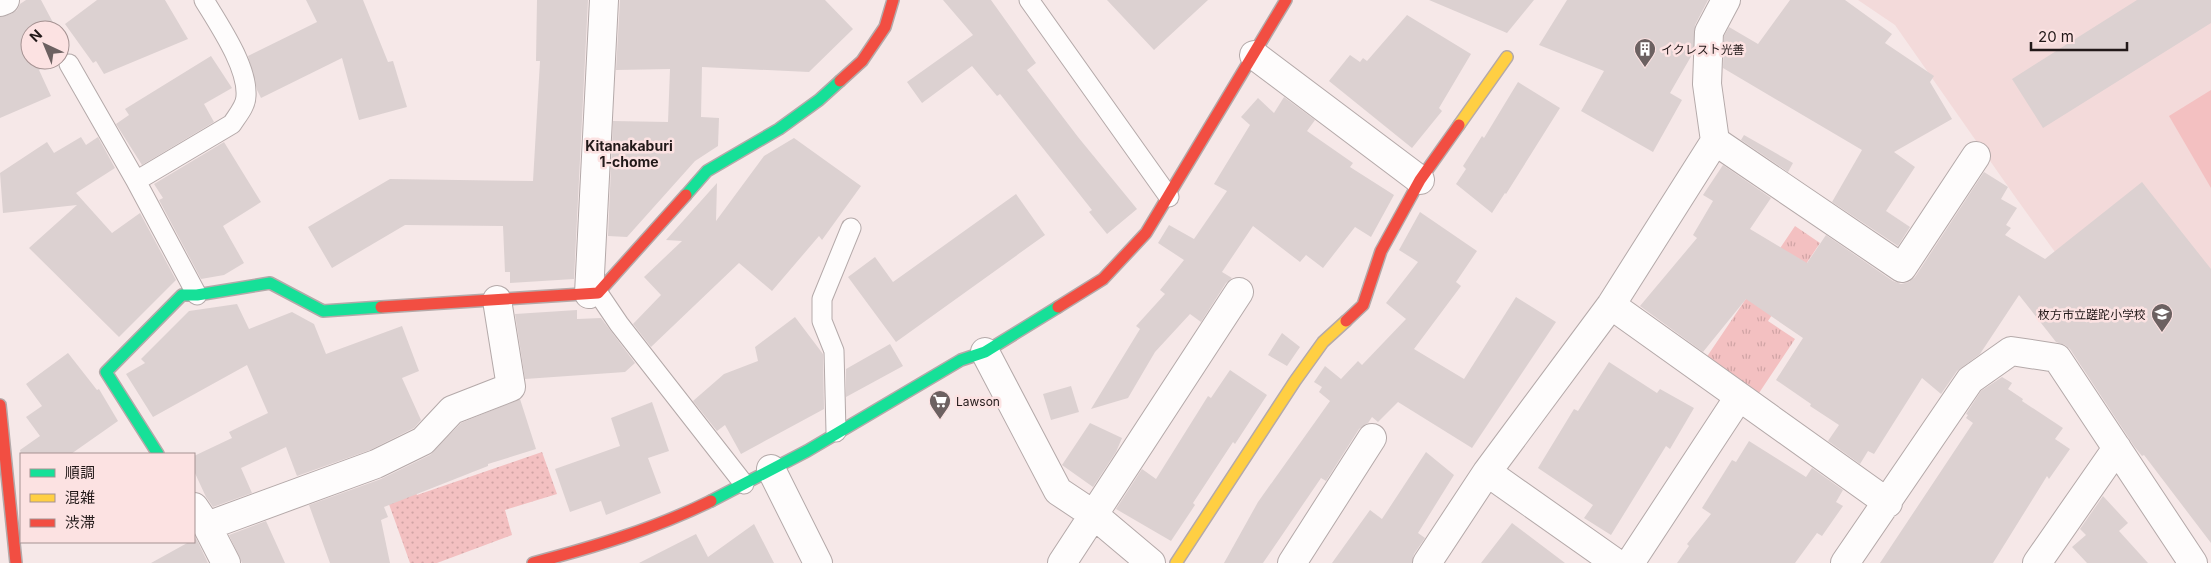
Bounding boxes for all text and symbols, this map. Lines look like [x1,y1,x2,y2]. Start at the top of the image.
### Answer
north arrow [20,20,70,70]
scale bar [2031,20,2127,52]
text: N [26,25,45,45]
text: 20 m [2038,27,2074,46]
building icon: イクレスト光善 [1633,37,1657,68]
place label: イクレスト光善 [1661,42,1745,57]
district label: Kitanakaburi 1-chome [585,137,673,170]
school or university icon: 枚方市立蹉跎小学校 [2150,302,2174,333]
place label: 枚方市立蹉跎小学校 [2038,307,2146,322]
supermarket icon: Lawson [928,389,952,420]
place label: Lawson [956,394,1000,409]
legend [20,453,195,543]
text: 順調 [65,463,95,482]
text: 混雑 [65,488,95,507]
text: 渋滞 [65,513,95,532]

